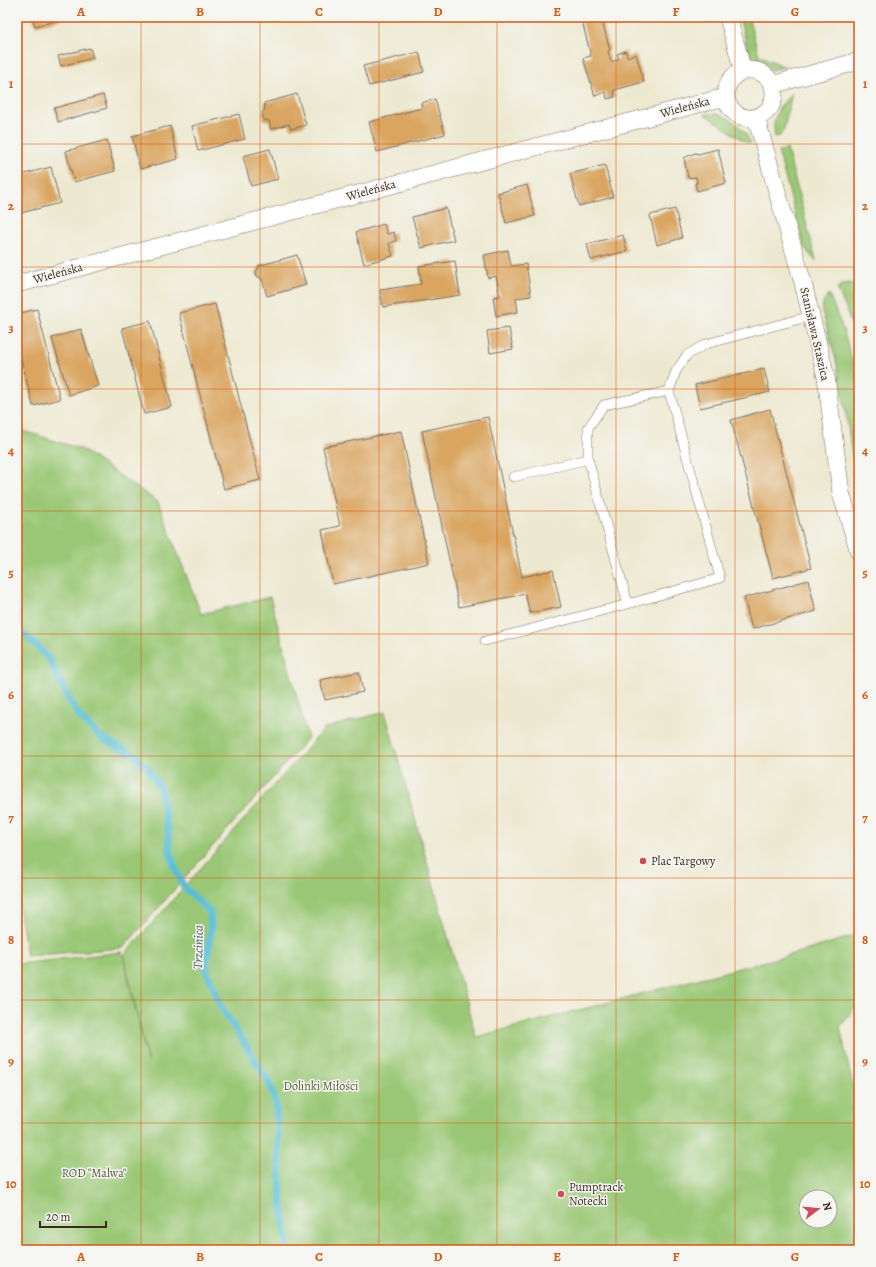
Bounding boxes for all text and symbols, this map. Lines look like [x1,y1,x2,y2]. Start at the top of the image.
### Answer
text: A [76,3,86,20]
text: B [196,3,204,20]
text: C [315,3,323,20]
text: D [433,3,443,20]
text: E [553,3,561,20]
text: F [673,3,680,20]
text: G [791,3,799,20]
text: 1 [9,75,14,92]
text: 1 [863,75,868,92]
street label: Wieleńska [657,93,712,122]
street label: Wieleńska [343,176,398,205]
text: 2 [8,197,15,214]
text: 2 [862,197,869,214]
street label: Wieleńska [30,259,85,288]
street label: Stanisława Staszica [796,286,834,383]
text: 3 [8,319,14,336]
text: 3 [862,319,868,336]
text: 4 [8,442,14,459]
text: 4 [862,442,868,459]
text: 5 [8,564,14,581]
text: 5 [862,564,868,581]
text: 6 [8,686,14,703]
text: 6 [862,686,868,703]
text: 7 [8,809,14,826]
text: 7 [862,809,868,826]
place label: Plac Targowy [651,853,716,869]
marker: Plac Targowy [638,856,648,866]
water label: Trzcinica [189,925,207,969]
text: 8 [8,931,14,948]
text: 8 [862,931,868,948]
text: 9 [8,1053,14,1070]
text: 9 [862,1053,868,1070]
park label: Dolinki Miłości [284,1078,358,1094]
park label: ROD "Malwa" [62,1165,127,1181]
text: 10 [5,1175,17,1192]
text: 10 [859,1175,871,1192]
place label: Pumptrack Notecki [569,1179,624,1209]
marker: Pumptrack Notecki [556,1189,566,1199]
north arrow [798,1189,838,1229]
text: N [819,1200,835,1212]
scale bar [40,1203,106,1229]
text: 20 m [46,1209,70,1225]
text: A [76,1248,86,1265]
text: B [196,1248,204,1265]
text: C [315,1248,323,1265]
text: D [433,1248,443,1265]
text: E [553,1248,561,1265]
text: F [673,1248,680,1265]
text: G [791,1248,799,1265]

